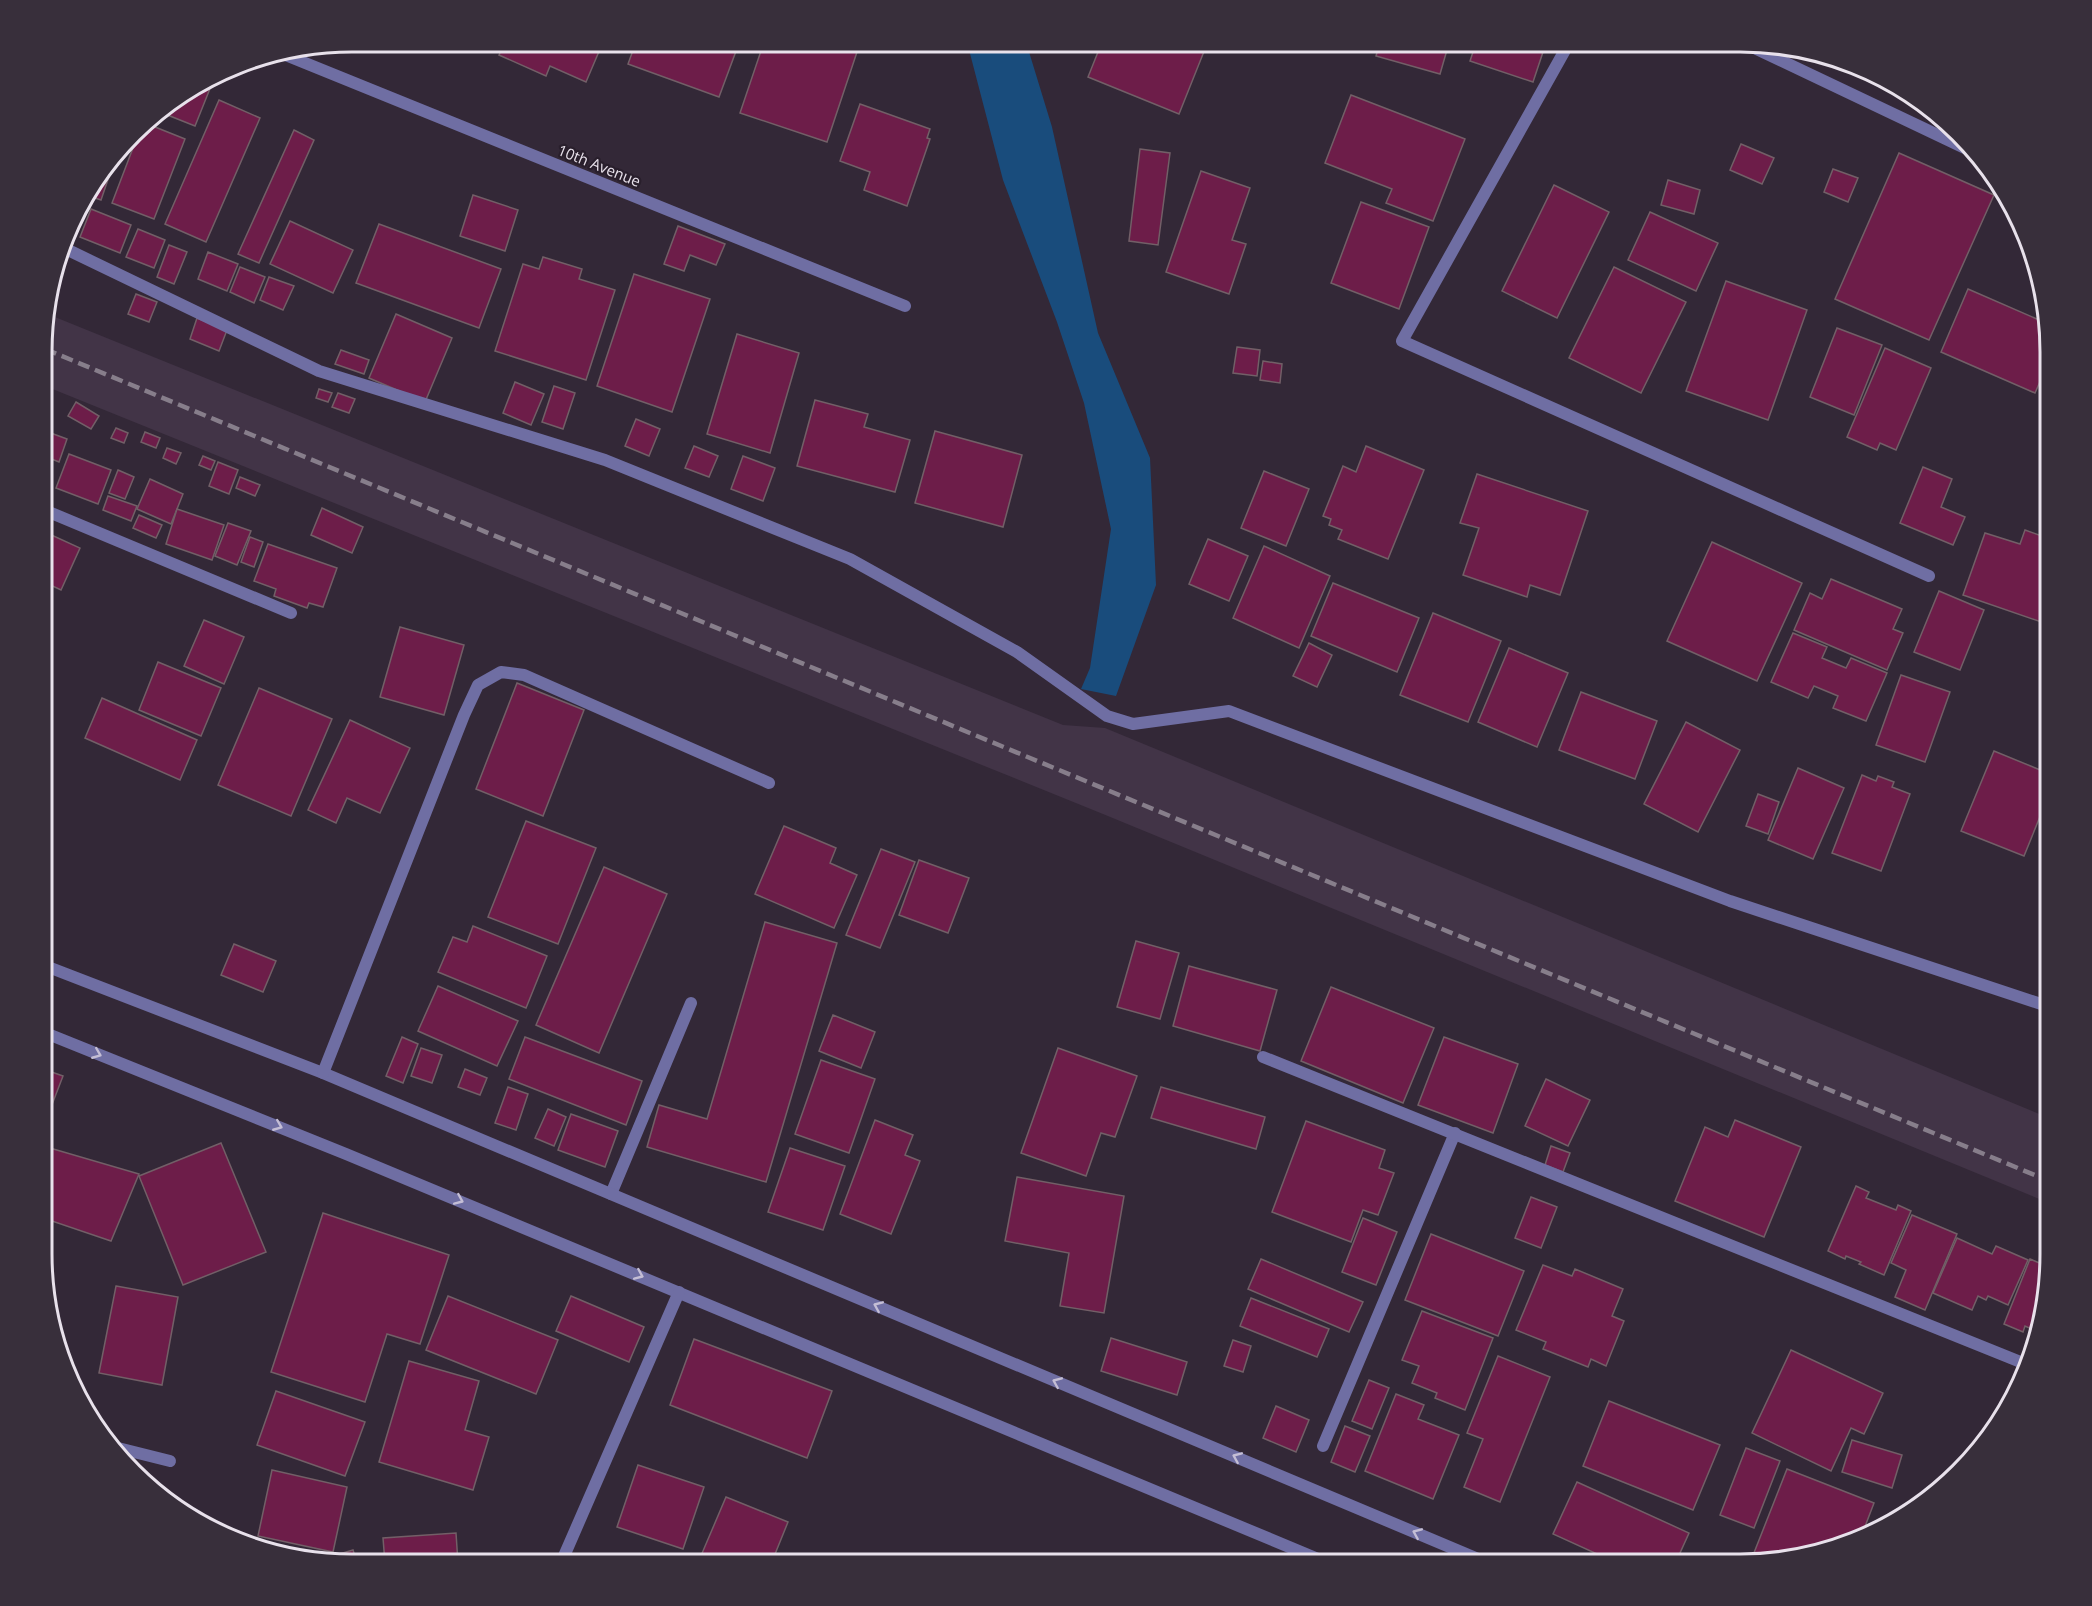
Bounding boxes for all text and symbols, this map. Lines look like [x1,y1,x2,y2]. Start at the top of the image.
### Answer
street label: 10th Avenue [555,139,644,191]
one-way arrow [91,1047,102,1059]
one-way arrow [272,1119,283,1131]
one-way arrow [453,1193,464,1205]
one-way arrow [633,1268,644,1280]
one-way arrow [873,1301,884,1313]
one-way arrow [1053,1377,1064,1389]
one-way arrow [1232,1452,1243,1464]
one-way arrow [1412,1528,1423,1540]

